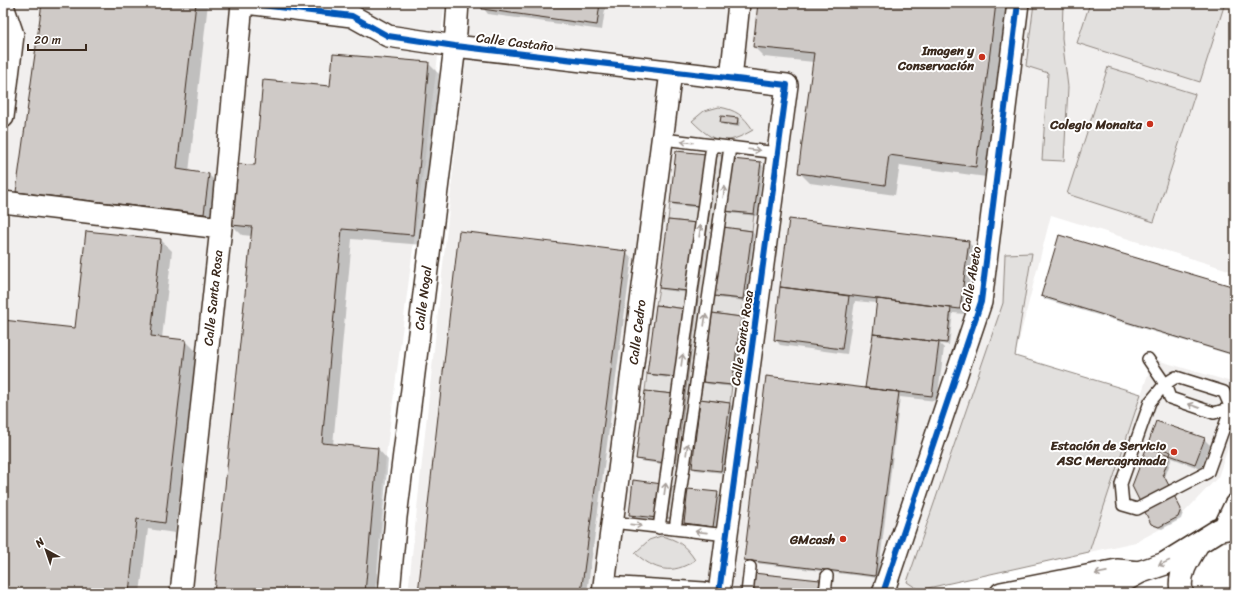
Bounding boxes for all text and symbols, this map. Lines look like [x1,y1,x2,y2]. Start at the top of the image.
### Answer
scale bar [28,26,86,52]
street label: Calle Castaño [475,26,555,58]
text: 20 m [34,29,61,51]
place label: Imagen y Conservación [897,39,975,77]
marker: Imagen y Conservación [977,52,987,62]
place label: Colegio Monaita [1049,113,1142,136]
marker: Colegio Monaita [1145,119,1155,129]
one-way arrow [681,138,694,146]
one-way arrow [747,146,760,154]
one-way arrow [720,186,728,199]
one-way arrow [696,225,704,238]
street label: Calle Abeto [954,244,988,314]
street label: Calle Santa Rosa [197,248,230,347]
street label: Calle Nogal [408,264,438,331]
street label: Calle Santa Rosa [724,288,760,387]
street label: Calle Cedro [622,298,652,366]
one-way arrow [701,314,709,327]
one-way arrow [678,354,686,367]
one-way arrow [1188,402,1201,409]
place label: Estación de Servicio ASC Mercagranada [1051,434,1166,472]
one-way arrow [683,443,691,456]
marker: Estación de Servicio ASC Mercagranada [1169,447,1179,457]
one-way arrow [661,483,669,496]
one-way arrow [629,521,642,529]
one-way arrow [695,528,708,536]
place label: GMcash [789,528,835,551]
north arrow [26,530,66,570]
text: N [30,533,49,553]
marker: GMcash [838,534,848,544]
one-way arrow [1158,560,1170,567]
one-way arrow [1095,569,1108,577]

